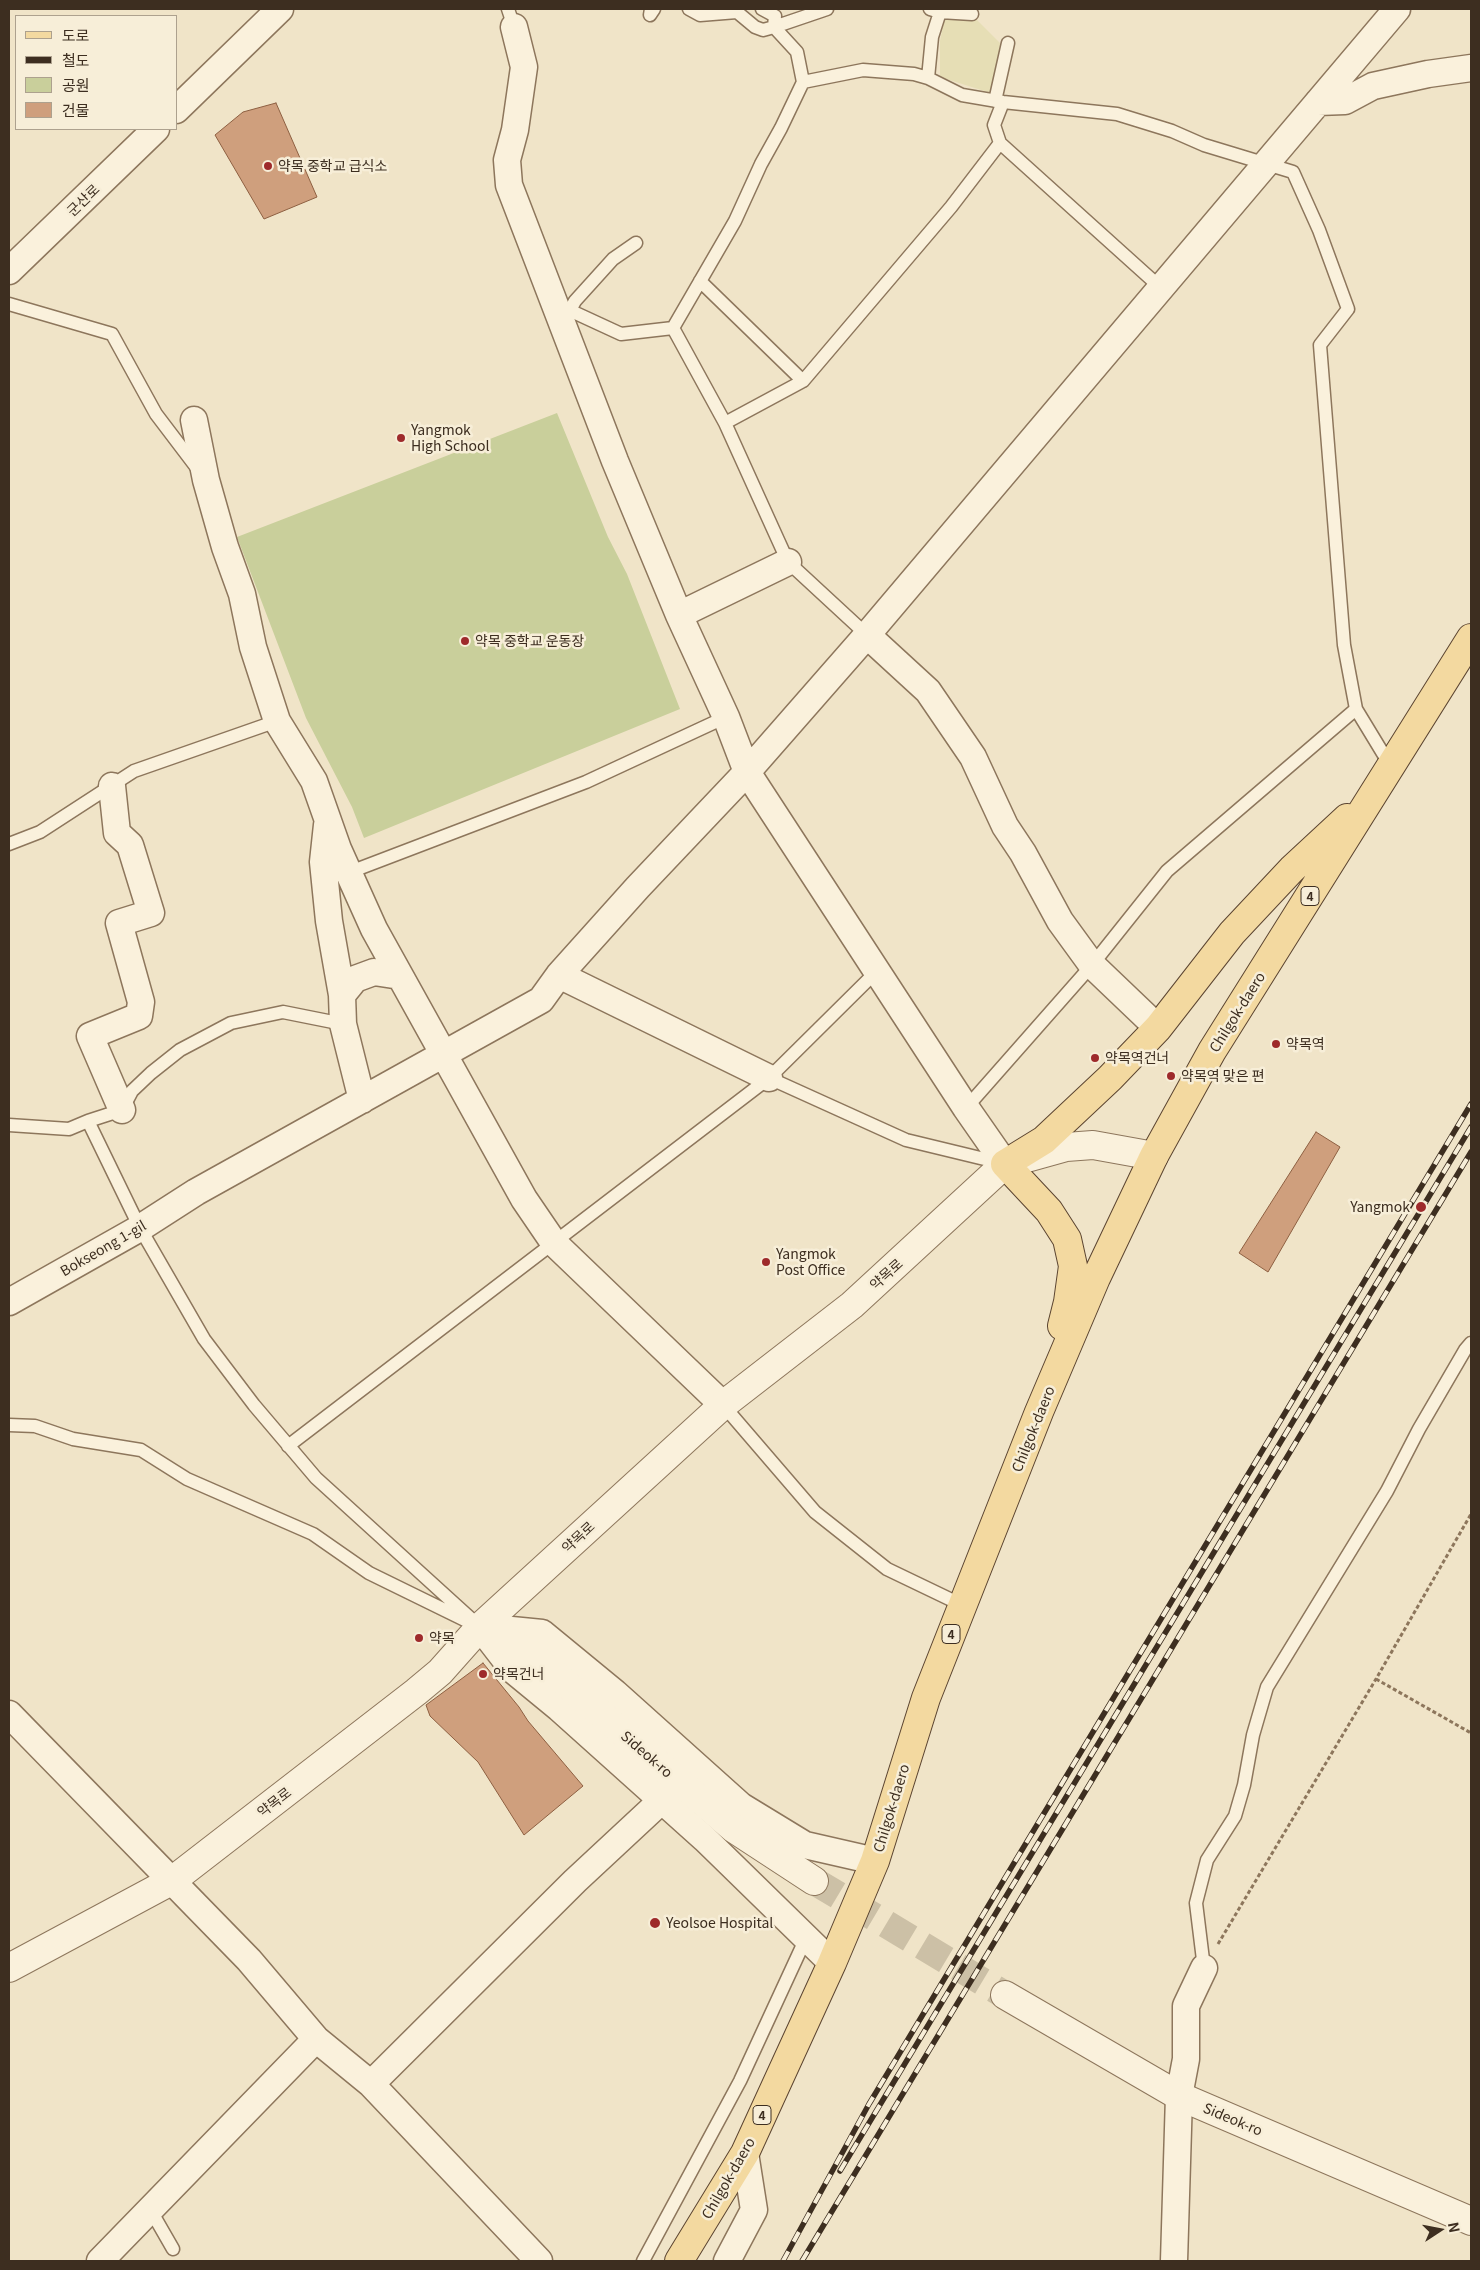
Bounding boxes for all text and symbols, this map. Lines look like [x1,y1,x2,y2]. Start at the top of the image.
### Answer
legend [15,15,178,130]
text: 도로 [62,24,90,45]
text: 철도 [62,49,90,70]
text: 공원 [62,74,90,95]
text: 건물 [62,99,90,120]
place label: 약목 중학교 급식소 [278,158,387,174]
marker: 약목 중학교 급식소 [262,160,274,172]
street label: 군산로 [63,181,103,219]
place label: Yangmok High School [411,422,489,454]
marker: Yangmok High School [395,432,407,444]
place label: 약목 중학교 운동장 [475,633,584,649]
marker: 약목 중학교 운동장 [459,635,471,647]
road number: 4 [1301,886,1319,906]
street label: Chilgok-daero [1206,969,1268,1055]
place label: 약목역 [1286,1036,1325,1052]
marker: 약목역 [1270,1038,1282,1050]
place label: 약목역건너 [1105,1050,1169,1066]
marker: 약목역건너 [1089,1052,1101,1064]
place label: 약목역 맞은 편 [1181,1068,1265,1084]
marker: 약목역 맞은 편 [1165,1070,1177,1082]
place label: Yangmok [1350,1199,1410,1215]
marker: Yangmok [1414,1200,1428,1214]
street label: Bokseong 1-gil [57,1217,149,1279]
place label: Yangmok Post Office [776,1246,845,1278]
street label: 약목로 [866,1255,906,1293]
marker: Yangmok Post Office [760,1256,772,1268]
street label: Chilgok-daero [1008,1384,1058,1474]
street label: 약목로 [558,1518,598,1556]
road number: 4 [942,1625,960,1644]
place label: 약목 [429,1630,455,1646]
marker: 약목 [413,1632,425,1644]
place label: 약목건너 [493,1666,545,1682]
marker: 약목건너 [477,1668,489,1680]
street label: Sideok-ro [618,1727,676,1781]
street label: Chilgok-daero [870,1762,912,1854]
street label: 약목로 [254,1783,294,1821]
place label: Yeolsoe Hospital [666,1915,773,1931]
marker: Yeolsoe Hospital [648,1916,662,1930]
street label: Sideok-ro [1201,2099,1265,2139]
road number: 4 [753,2106,771,2124]
street label: Chilgok-daero [698,2134,758,2222]
north arrow [1415,2205,1465,2255]
text: N [1444,2220,1466,2234]

